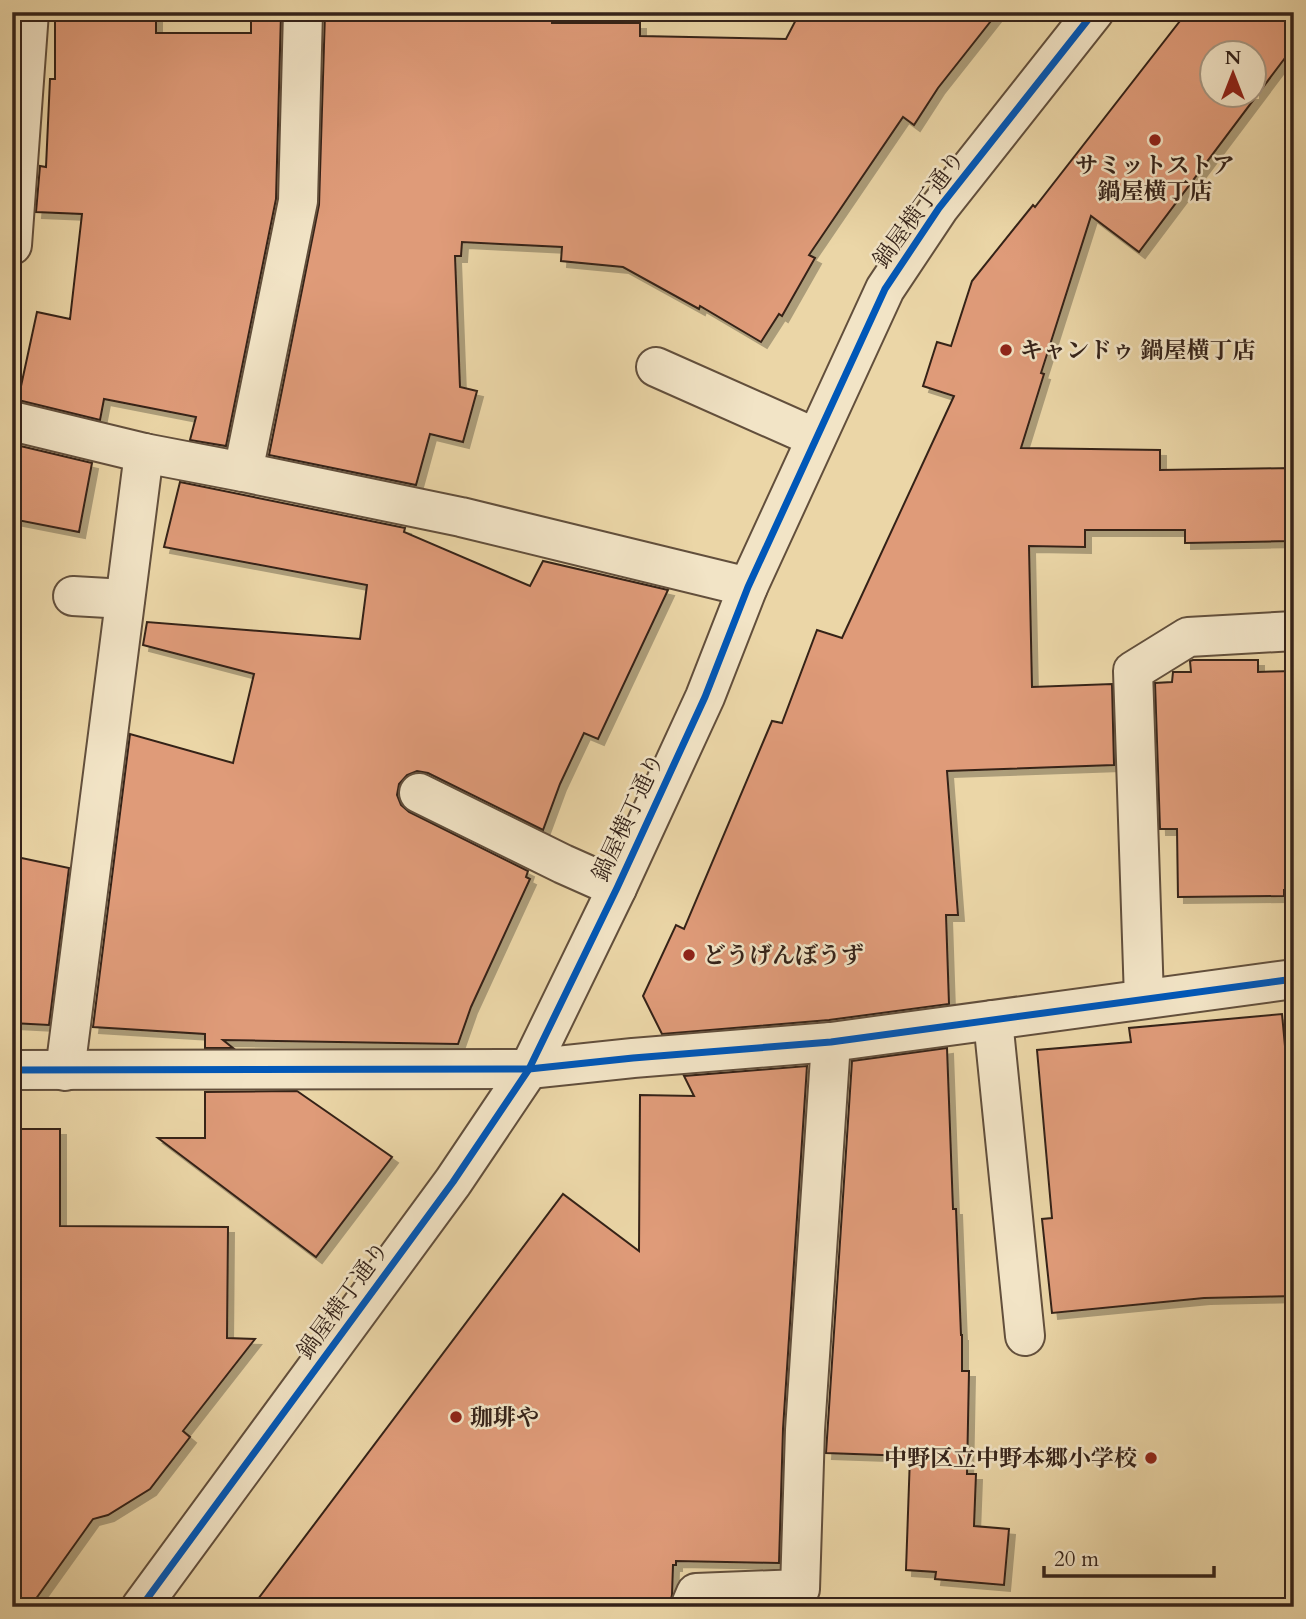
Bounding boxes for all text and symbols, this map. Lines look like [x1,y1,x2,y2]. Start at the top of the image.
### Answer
north arrow [1198,38,1268,108]
text: N [1225,45,1242,71]
marker: サミットストア 鍋屋横丁店 [1147,132,1163,148]
street label: 鍋屋横丁通り [866,144,972,274]
place label: サミットストア 鍋屋横丁店 [1075,150,1235,207]
place label: キャンドゥ 鍋屋横丁店 [1020,335,1256,366]
marker: キャンドゥ 鍋屋横丁店 [998,342,1014,358]
street label: 鍋屋横丁通り [585,748,671,886]
place label: どうげんぼうず [703,940,864,971]
marker: どうげんぼうず [681,947,697,963]
street label: 鍋屋横丁通り [290,1235,396,1365]
place label: 珈琲や [470,1402,539,1433]
marker: 珈琲や [448,1409,464,1425]
place label: 中野区立中野本郷小学校 [884,1443,1137,1474]
marker: 中野区立中野本郷小学校 [1143,1450,1159,1466]
scale bar [1044,1535,1213,1579]
text: 20 m [1054,1545,1099,1574]

